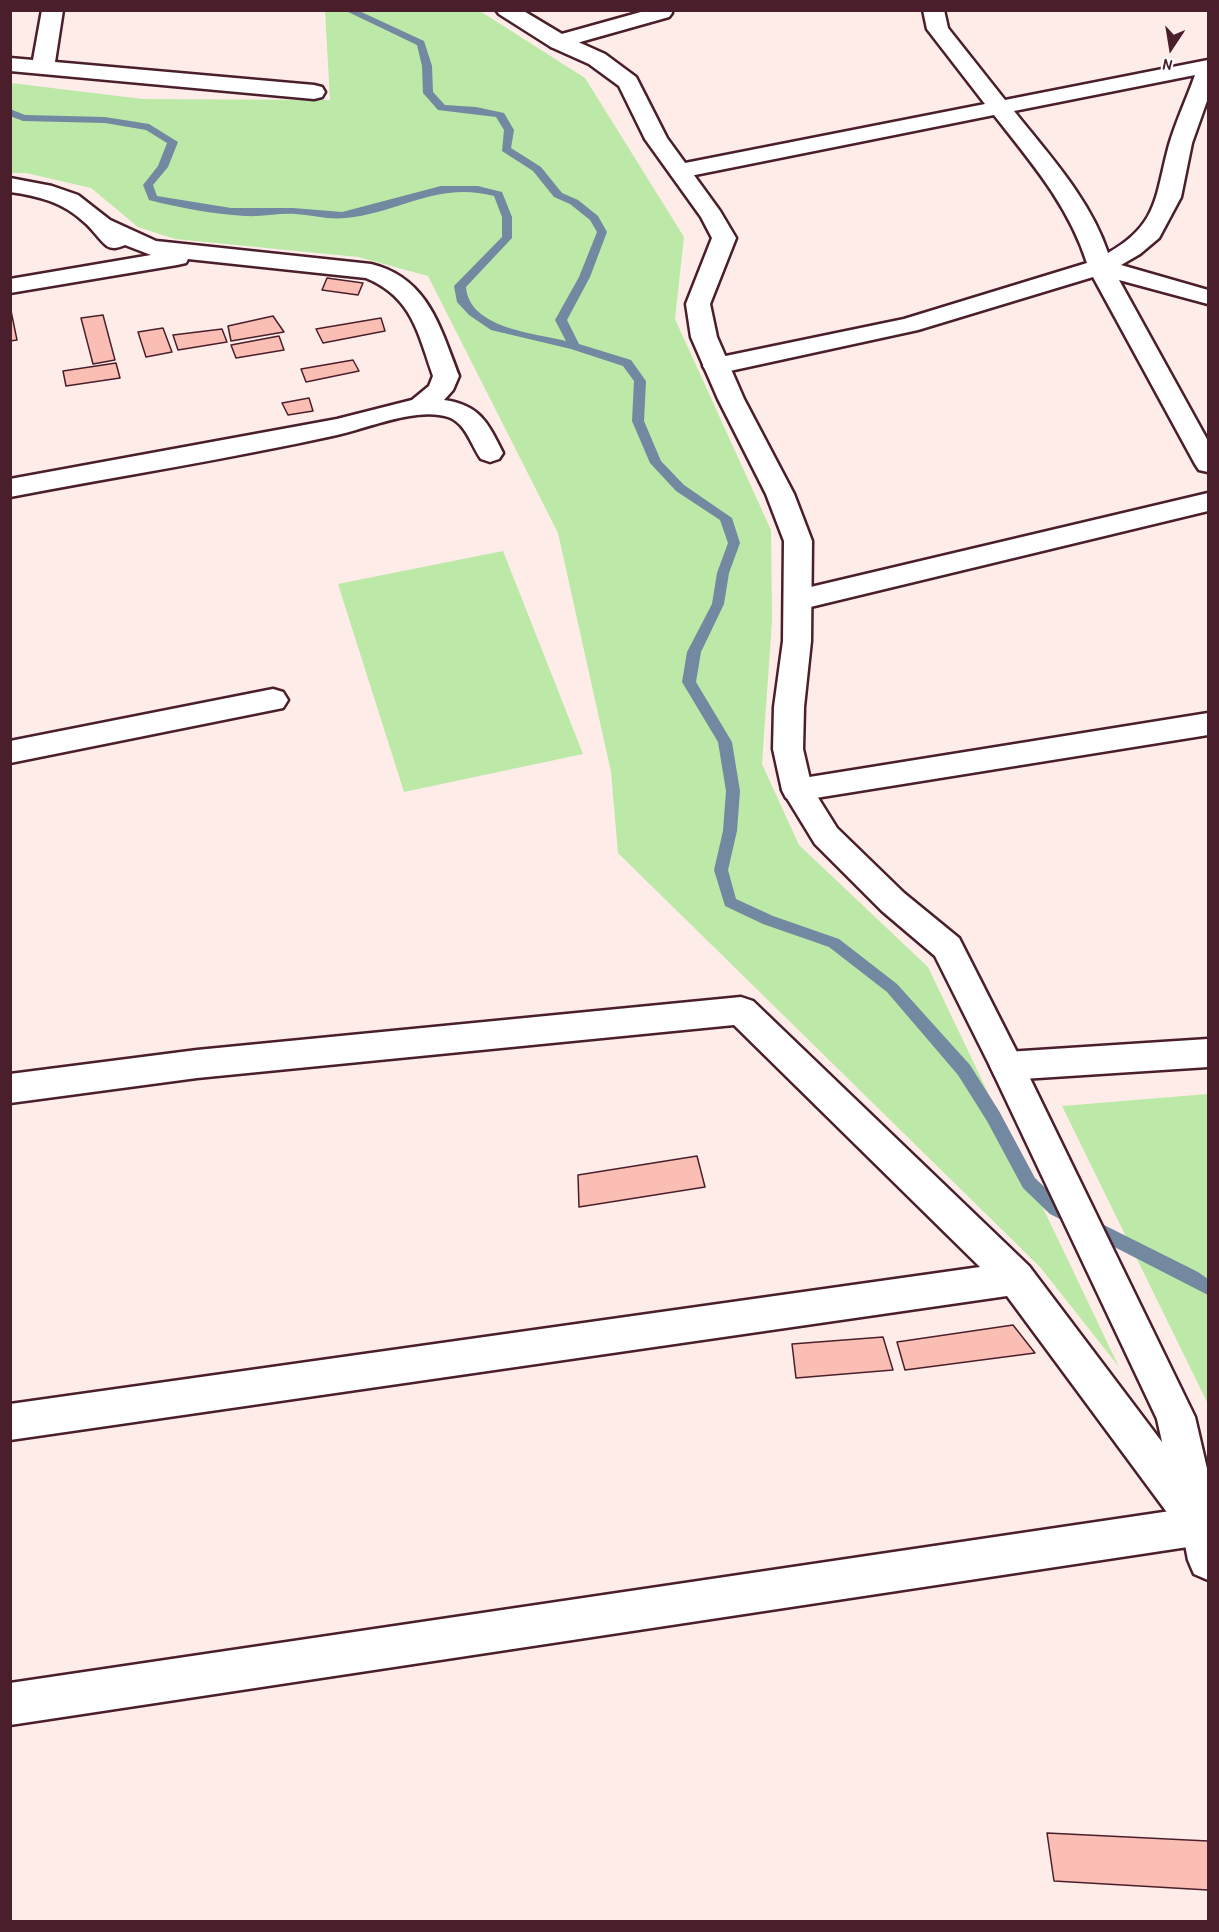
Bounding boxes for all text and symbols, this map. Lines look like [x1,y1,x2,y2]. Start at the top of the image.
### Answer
north arrow [1141,18,1201,78]
text: N [1161,54,1174,77]

